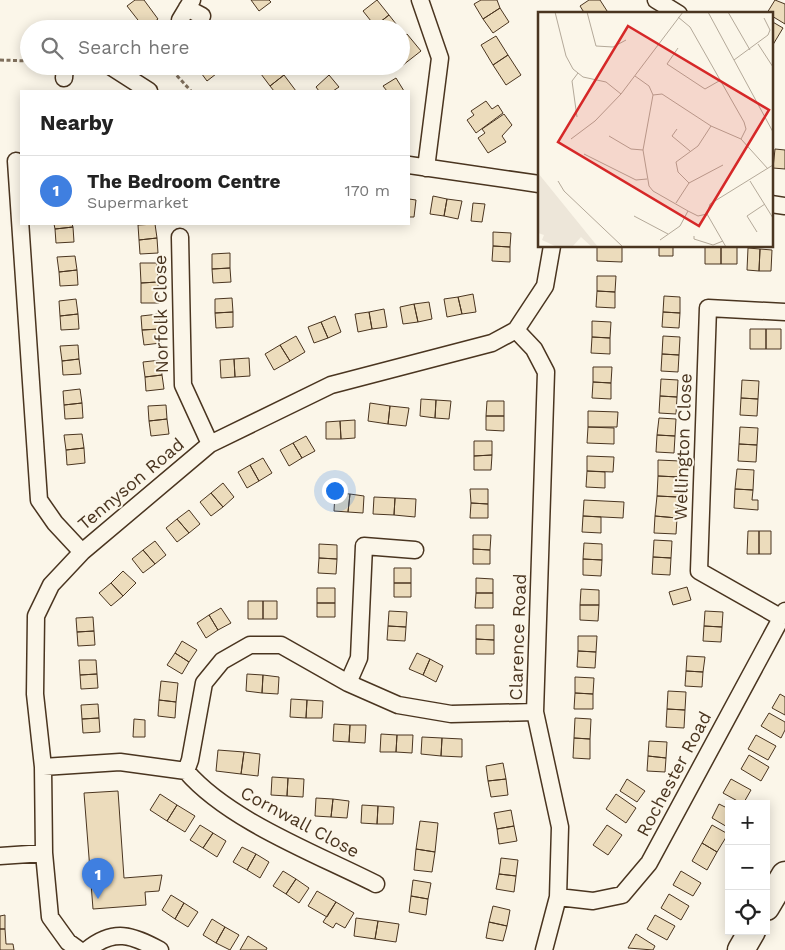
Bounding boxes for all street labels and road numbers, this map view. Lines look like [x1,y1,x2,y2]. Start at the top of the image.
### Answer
street label: Norfolk Close [149,254,172,374]
street label: Wellington Close [669,373,696,521]
street label: Tennyson Road [73,433,188,534]
street label: Clarence Road [505,573,530,701]
street label: Rochester Road [632,708,715,840]
street label: Cornwall Close [237,781,363,862]

